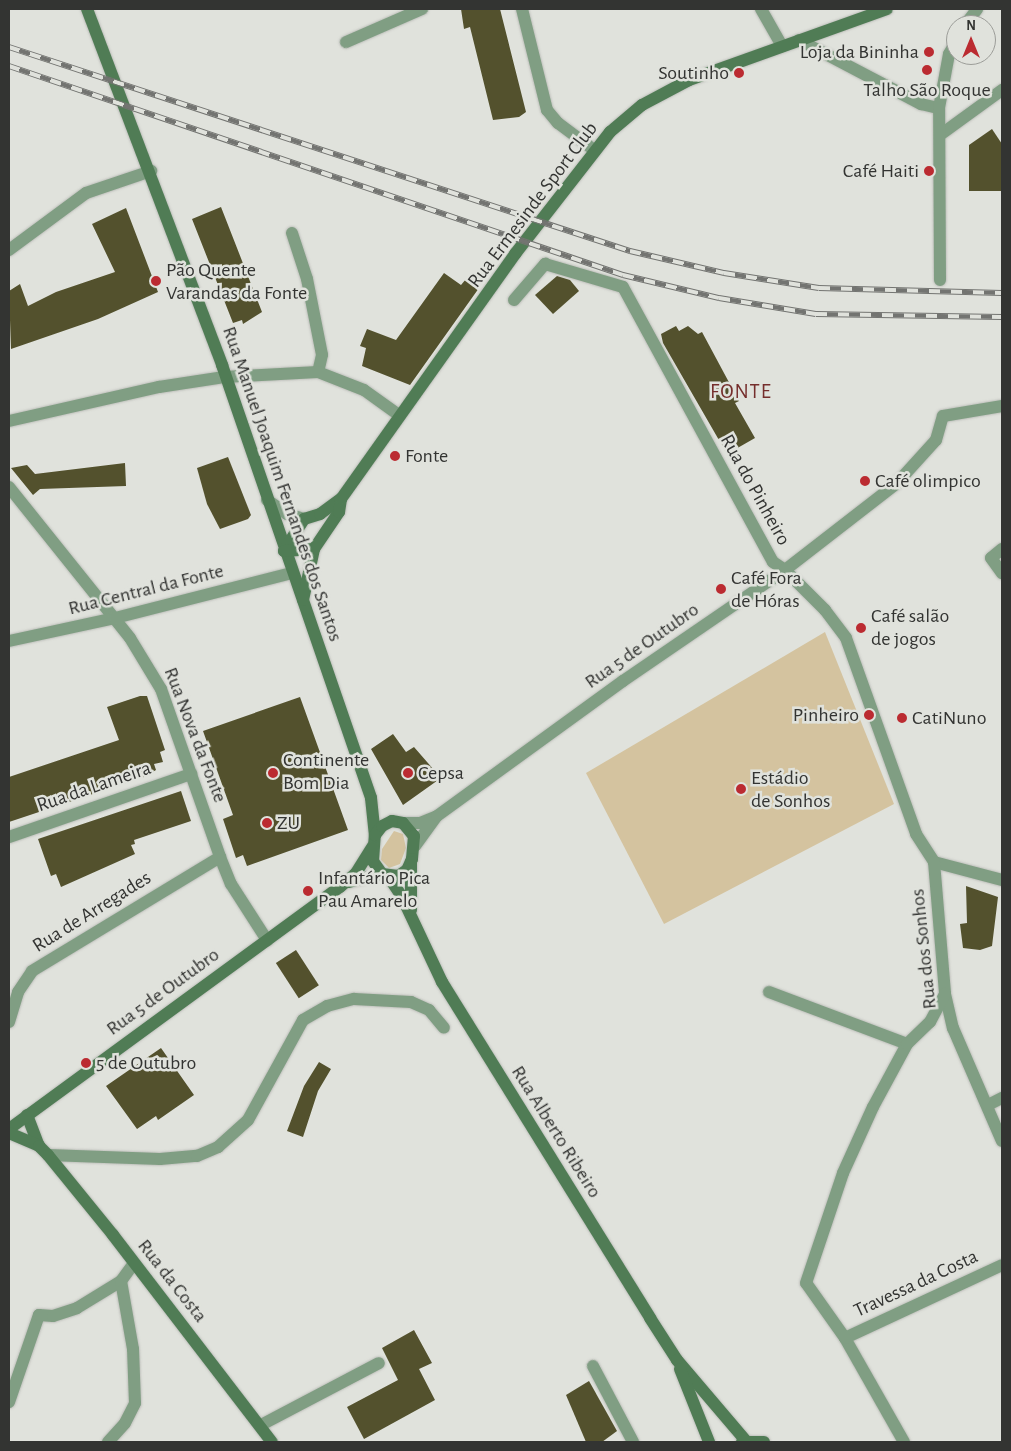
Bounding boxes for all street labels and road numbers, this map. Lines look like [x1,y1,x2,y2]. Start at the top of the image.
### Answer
street label: Rua Ermesinde Sport Club [463,117,603,293]
street label: Rua Manuel Joaquim Fernandes dos Santos [217,323,347,645]
street label: Rua do Pinheiro [715,430,795,550]
street label: Rua Central da Fonte [66,559,226,621]
street label: Rua 5 de Outubro [580,598,704,694]
street label: Rua Nova da Fonte [158,664,232,806]
street label: Rua da Lameira [34,756,154,818]
street label: Rua de Arregades [28,866,156,958]
street label: Rua dos Sonhos [906,888,942,1010]
street label: Rua 5 de Outubro [102,943,224,1041]
street label: Rua Alberto Ribeiro [506,1061,606,1203]
street label: Rua da Costa [132,1235,212,1327]
street label: Travessa da Costa [850,1245,982,1323]

